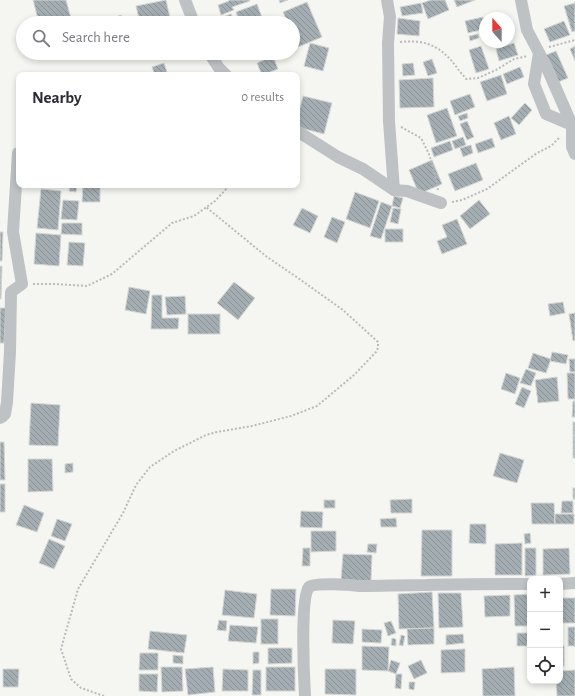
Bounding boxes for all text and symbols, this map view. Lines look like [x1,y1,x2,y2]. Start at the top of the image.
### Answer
north arrow [479,12,515,48]
search box [16,16,300,60]
icon: search [30,27,52,49]
text: Search here [62,30,130,45]
text: Nearby [32,89,82,106]
text: 0 results [241,91,284,104]
map controls [527,576,563,684]
button: + [527,576,563,612]
button: − [527,612,563,648]
button: locate [527,648,563,684]

